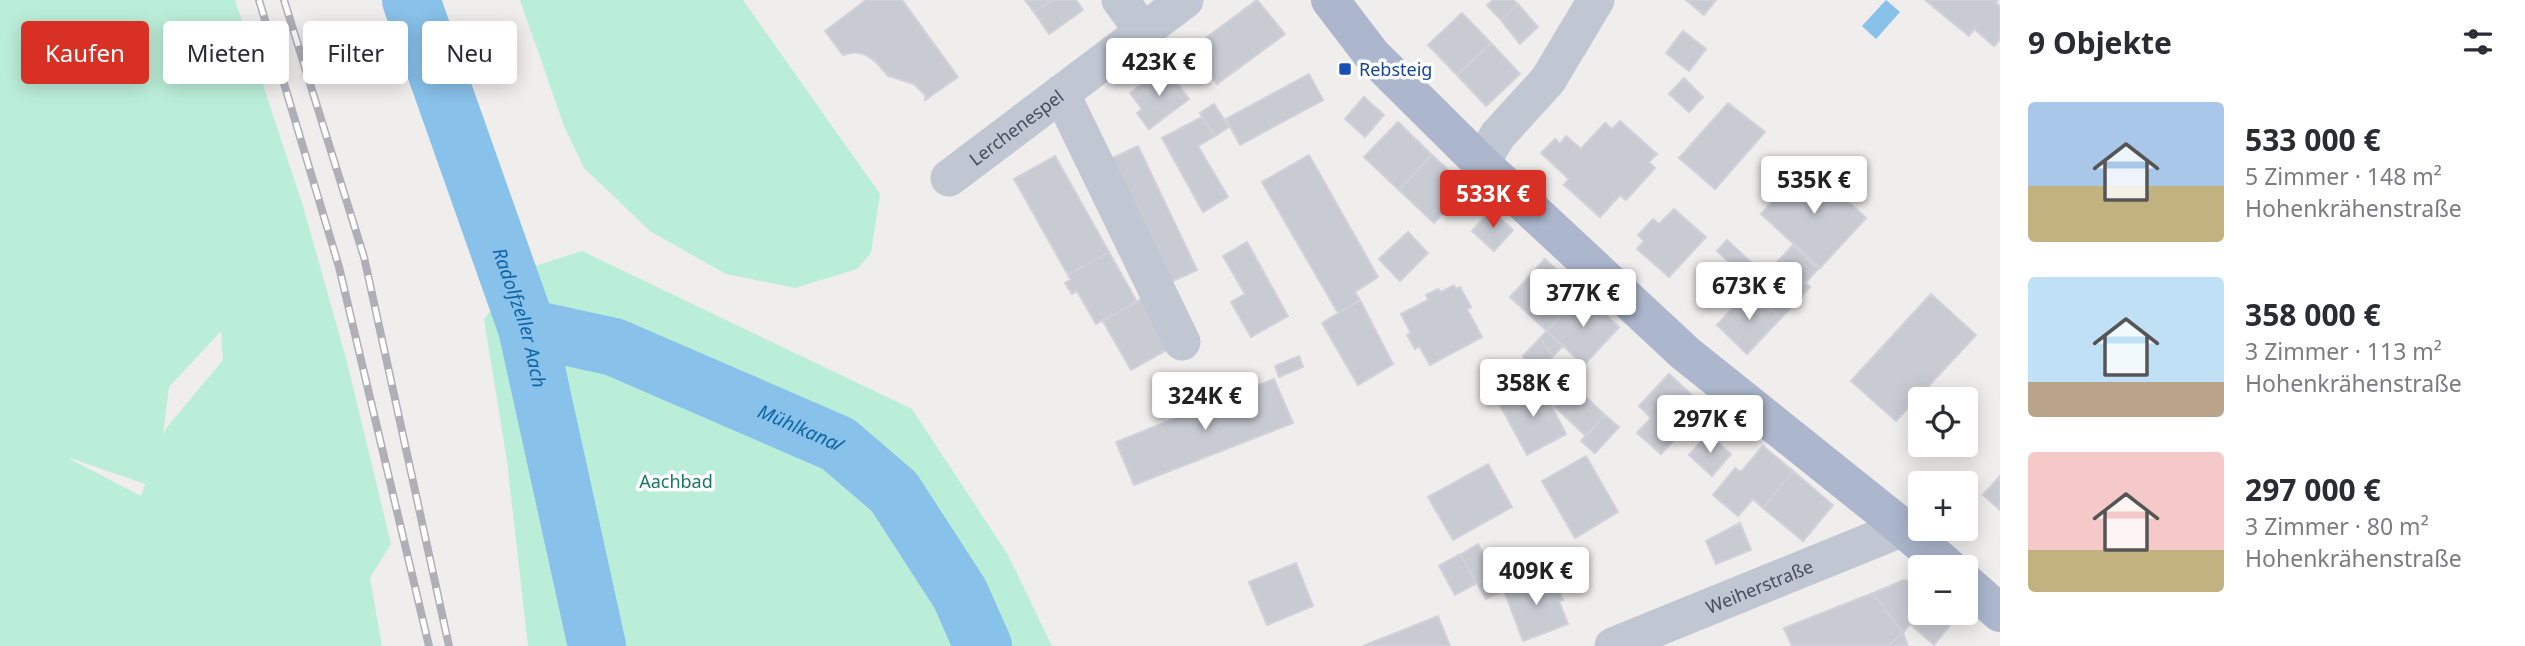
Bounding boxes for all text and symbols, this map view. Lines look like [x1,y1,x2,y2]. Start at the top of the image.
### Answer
chip: Kaufen [21,21,149,84]
chip: Mieten [163,21,289,84]
chip: Filter [303,21,408,84]
chip: Neu [422,21,517,84]
text: 9 Objekte [2028,22,2172,63]
icon: filters [2459,23,2497,61]
pin: 423K € [1102,38,1216,98]
text: 423K € [1122,45,1196,77]
place label: Rebsteig [1359,57,1432,81]
marker: Rebsteig [1337,61,1353,77]
street label: Lerchenespel [964,84,1068,171]
text: 533 000 € [2245,119,2381,160]
icon: home [2084,130,2168,214]
pin: 535K € [1757,156,1871,216]
text: 5 Zimmer · 148 m² [2245,160,2442,192]
text: 535K € [1777,163,1851,195]
pin: 533K € [1436,170,1550,230]
text: 533K € [1456,177,1530,209]
text: Hohenkrähenstraße [2245,192,2462,224]
water label: Radolfzeller Aach [487,244,553,390]
pin: 673K € [1692,262,1806,322]
text: 673K € [1712,269,1786,301]
pin: 377K € [1526,270,1640,329]
text: 377K € [1546,276,1620,308]
text: 358 000 € [2245,294,2381,335]
icon: home [2084,305,2168,389]
text: 3 Zimmer · 113 m² [2245,335,2442,367]
pin: 358K € [1476,360,1590,419]
text: 358K € [1496,366,1570,398]
text: Hohenkrähenstraße [2245,367,2462,399]
pin: 324K € [1148,372,1262,432]
text: 324K € [1168,379,1242,411]
map controls [1908,387,1978,625]
button: locate [1908,387,1978,457]
pin: 297K € [1653,396,1767,455]
water label: Mühlkanal [754,398,850,457]
text: 297K € [1673,402,1747,434]
park label: Aachbad [639,469,713,493]
text: 297 000 € [2245,469,2381,510]
button: + [1908,471,1978,541]
icon: home [2084,480,2168,564]
text: 3 Zimmer · 80 m² [2245,510,2429,542]
text: Hohenkrähenstraße [2245,542,2462,574]
pin: 409K € [1479,548,1593,607]
text: 409K € [1499,554,1573,586]
street label: Weiherstraße [1702,554,1817,619]
button: − [1908,555,1978,625]

